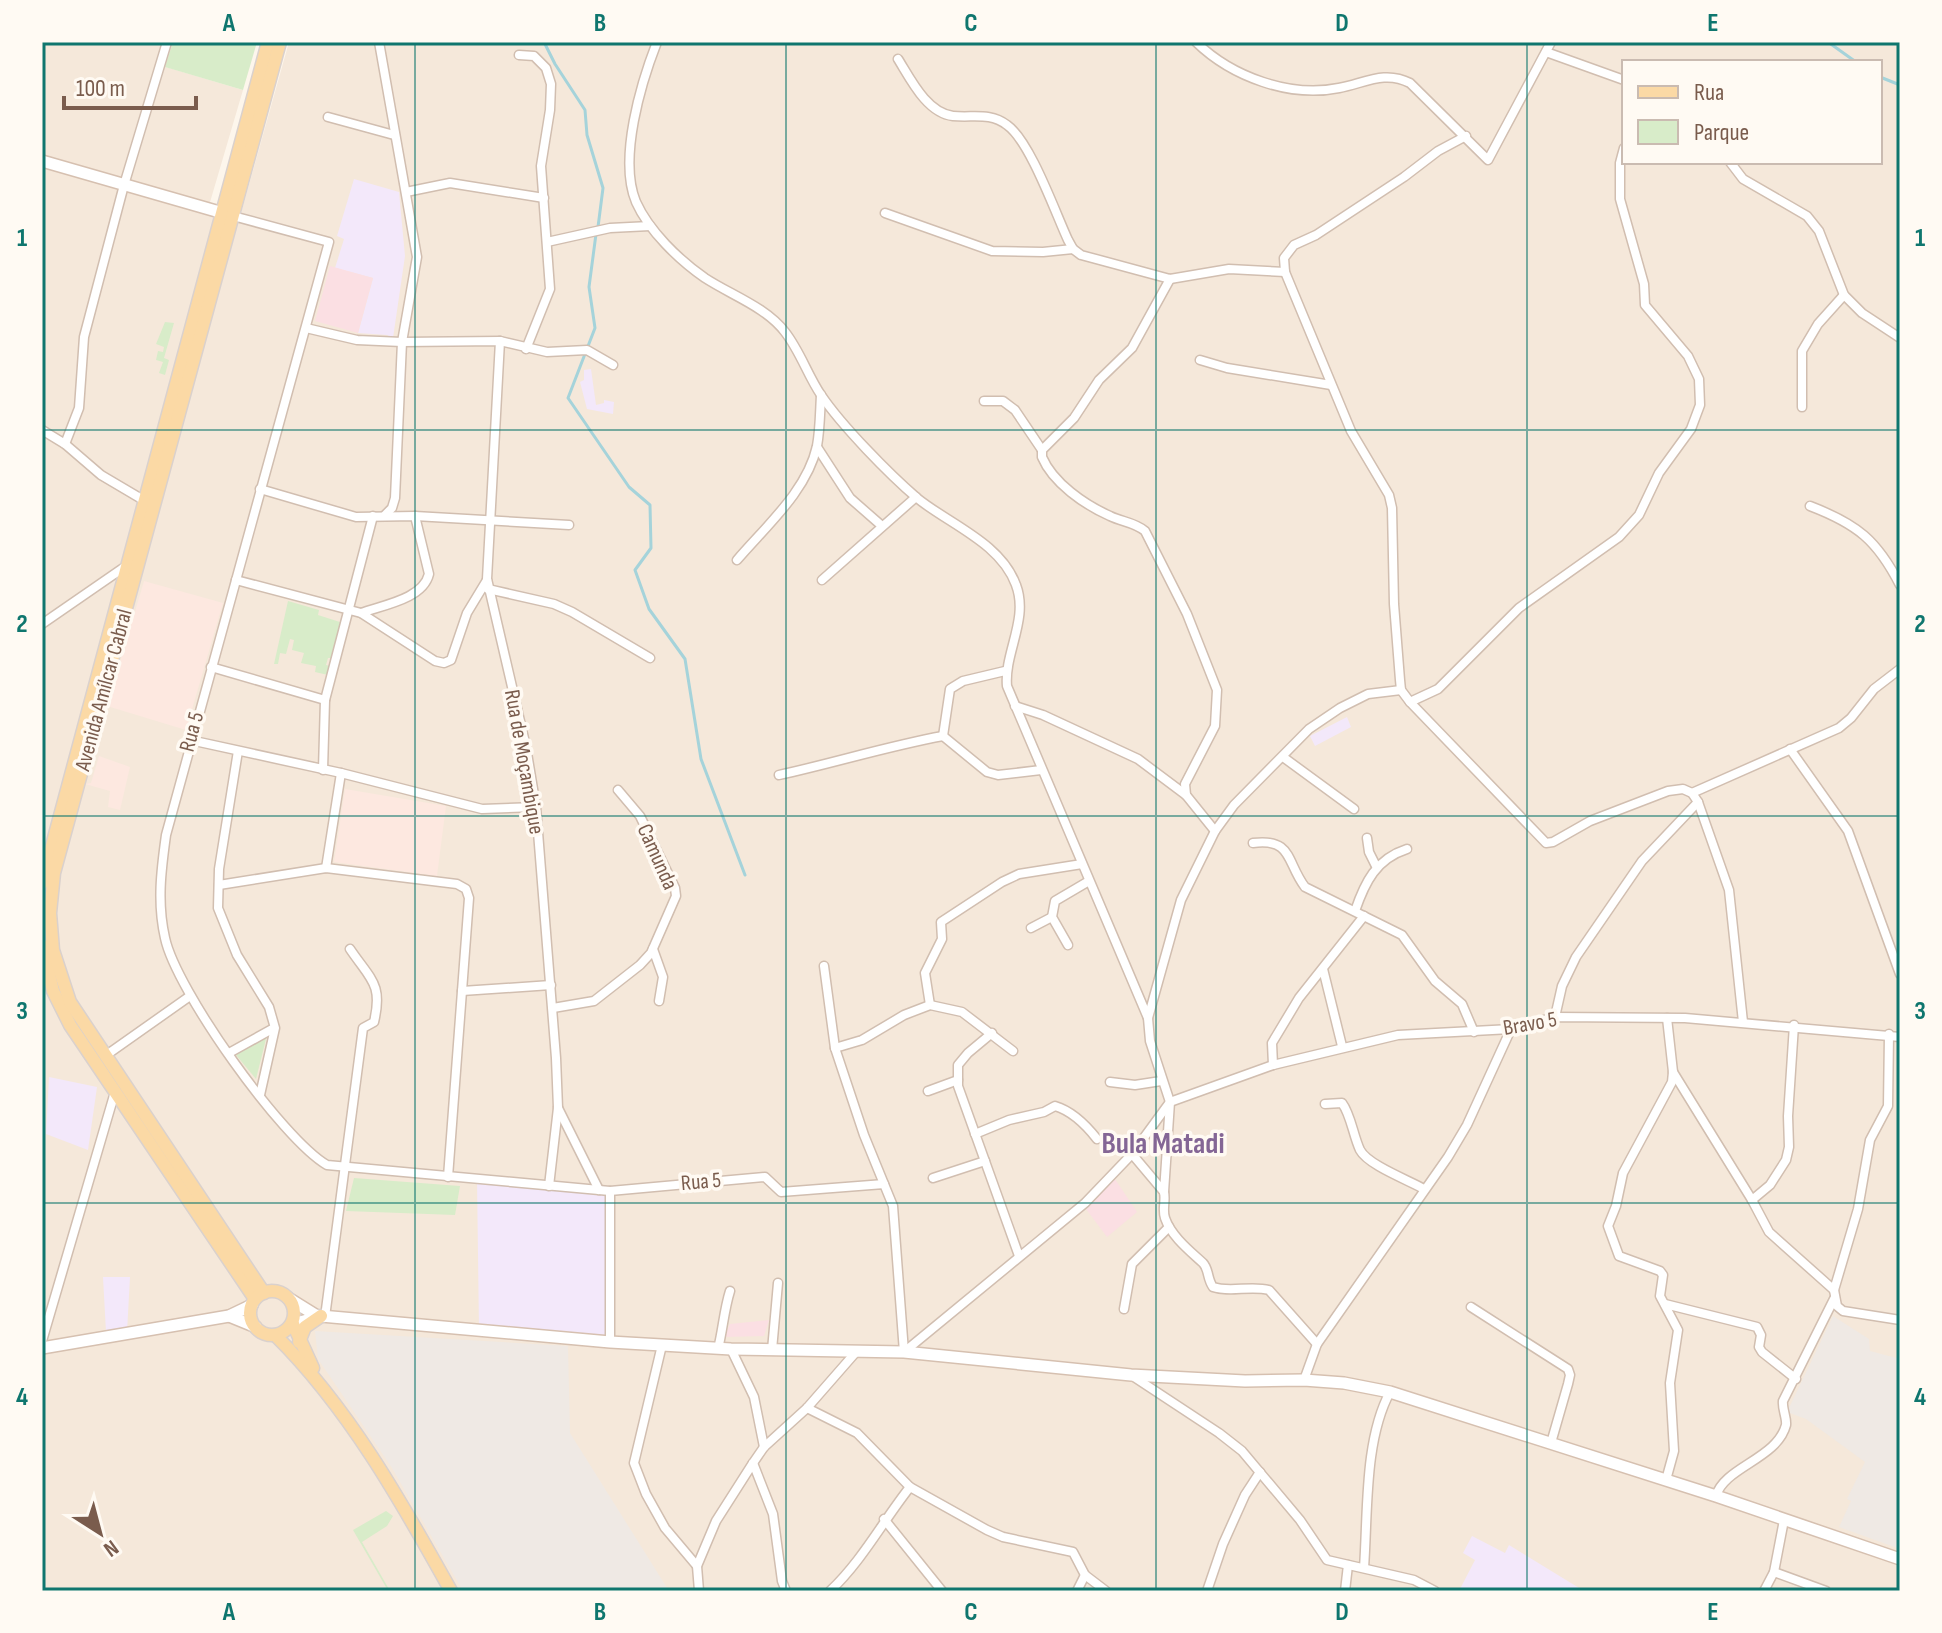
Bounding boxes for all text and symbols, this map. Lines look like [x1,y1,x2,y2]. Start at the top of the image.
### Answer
text: A [222,8,236,39]
text: B [594,8,606,39]
text: C [964,8,978,39]
text: D [1335,8,1349,39]
text: E [1707,8,1719,39]
scale bar [64,60,196,110]
legend [1622,60,1882,164]
text: 100 m [76,74,125,103]
text: Rua [1694,78,1724,107]
text: Parque [1694,118,1749,147]
text: 1 [17,223,27,254]
text: 1 [1915,223,1925,254]
street label: Avenida Amílcar Cabral [69,606,139,775]
text: 2 [16,609,28,640]
text: 2 [1914,609,1926,640]
street label: Rua de Moçambique [498,687,550,837]
street label: Rua 5 [174,709,210,755]
street label: Camunda [631,820,683,894]
text: 3 [16,996,28,1027]
text: 3 [1914,996,1926,1027]
street label: Bravo 5 [1501,1006,1559,1042]
district label: Bula Matadi [1102,1126,1224,1162]
street label: Rua 5 [680,1167,722,1197]
text: 4 [16,1382,28,1413]
text: 4 [1914,1382,1926,1413]
north arrow [60,1493,140,1573]
text: N [98,1534,124,1562]
text: A [222,1597,236,1628]
text: B [594,1597,606,1628]
text: C [964,1597,978,1628]
text: D [1335,1597,1349,1628]
text: E [1707,1597,1719,1628]

